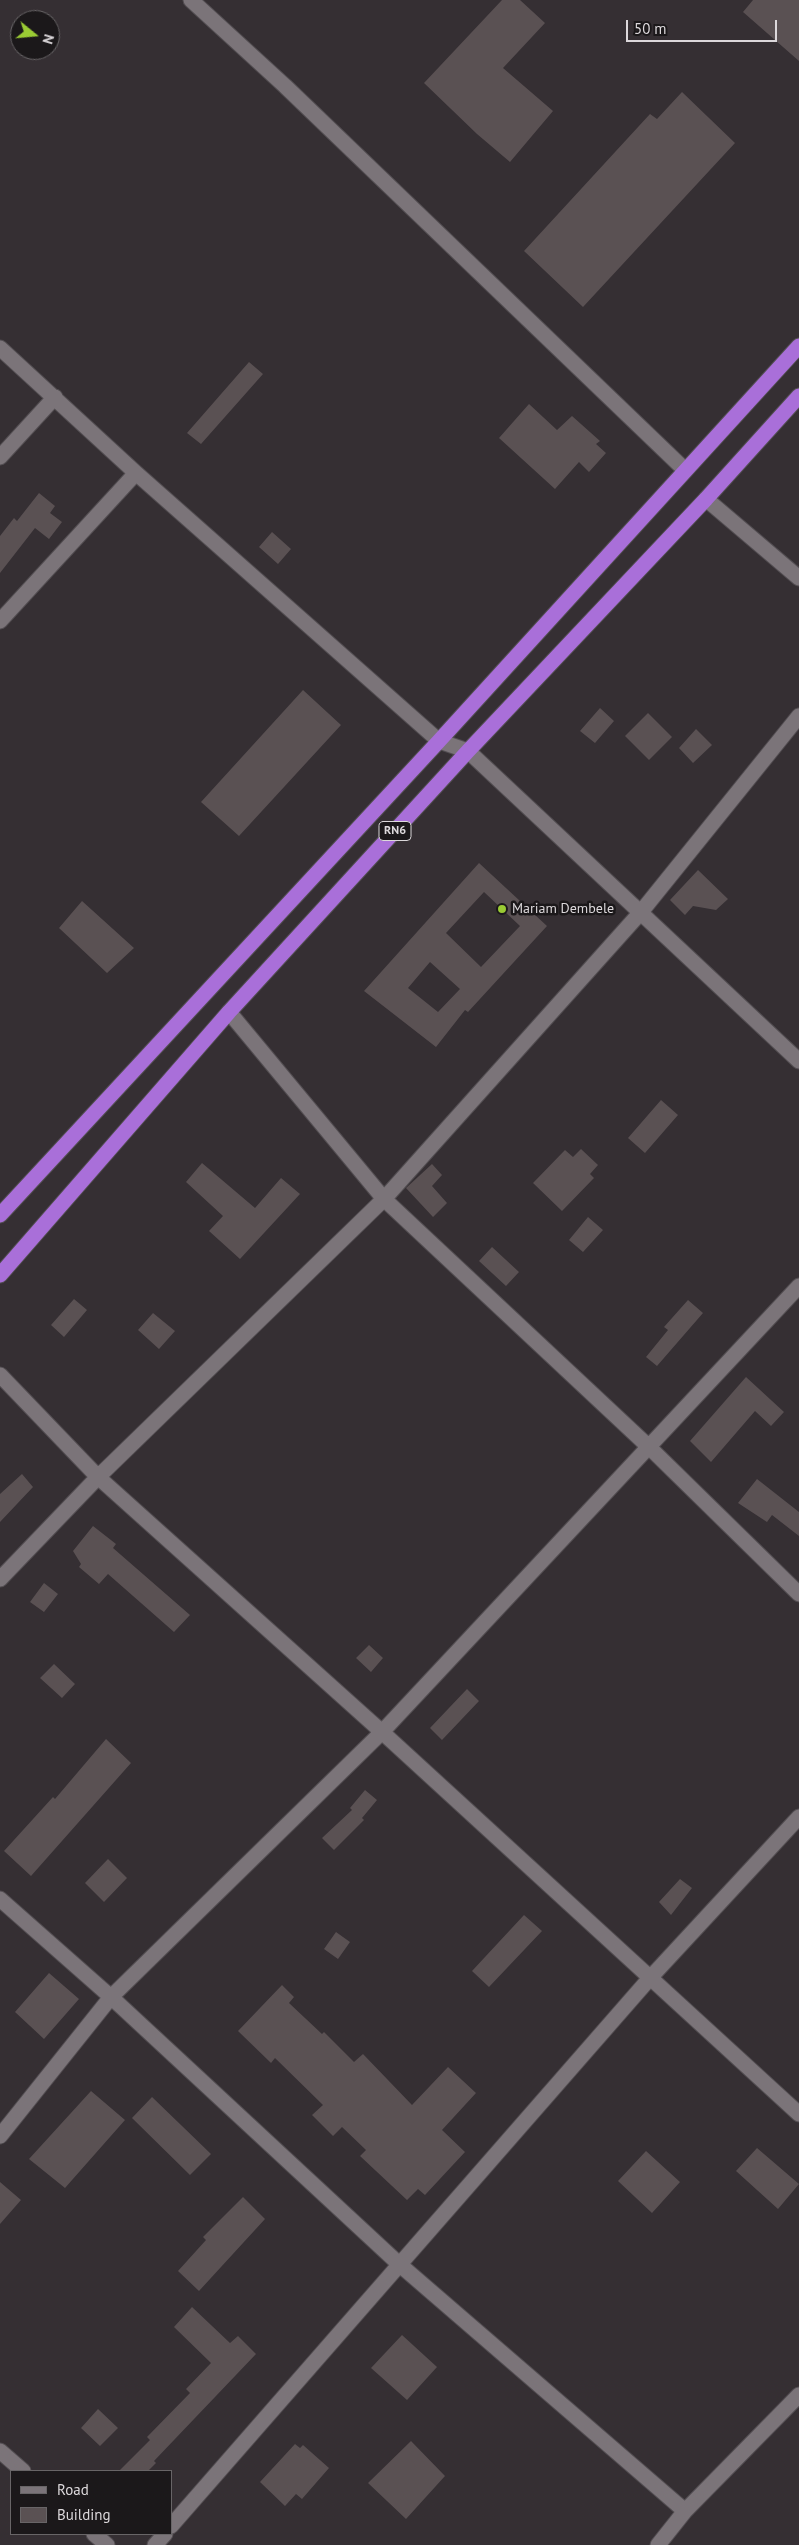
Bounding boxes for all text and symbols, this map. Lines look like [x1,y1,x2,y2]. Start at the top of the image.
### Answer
north arrow [10,10,60,60]
scale bar [629,10,780,42]
text: 50 m [634,19,667,38]
text: N [38,32,58,46]
road number: RN6 [379,821,411,840]
place label: Mariam Dembele [512,901,614,917]
marker: Mariam Dembele [496,903,508,915]
legend [10,2470,172,2535]
text: Road [57,2480,89,2499]
text: Building [57,2505,111,2524]

